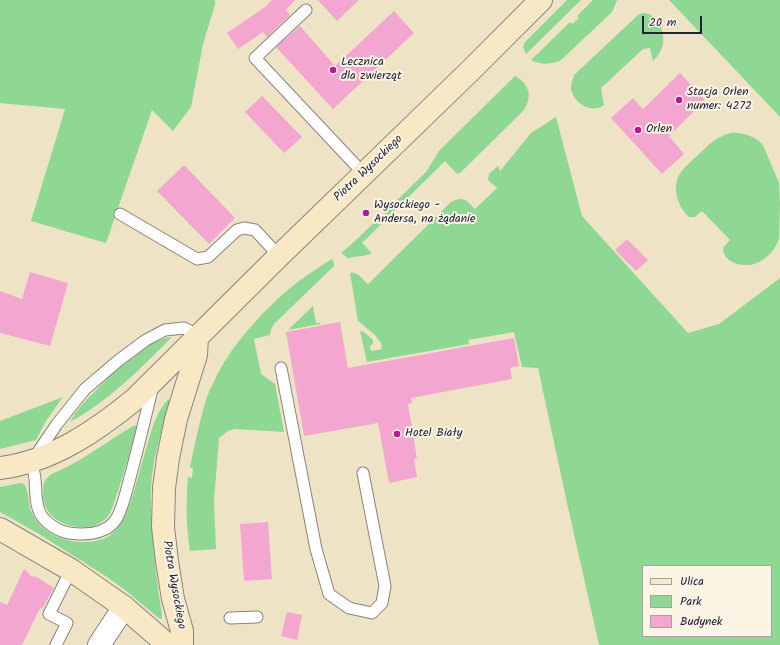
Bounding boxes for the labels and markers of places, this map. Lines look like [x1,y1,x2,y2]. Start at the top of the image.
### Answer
place label: Lecznica dla zwierząt [341,56,402,84]
marker: Lecznica dla zwierząt [328,65,338,75]
place label: Stacja Orlen numer: 4272 [687,86,752,114]
marker: Stacja Orlen numer: 4272 [674,95,684,105]
place label: Orlen [646,123,672,137]
marker: Orlen [633,125,643,135]
place label: Wysockiego - Andersa, na żądanie [374,199,475,227]
marker: Wysockiego - Andersa, na żądanie [361,208,371,218]
place label: Hotel Biały [405,427,462,441]
marker: Hotel Biały [392,429,402,439]

